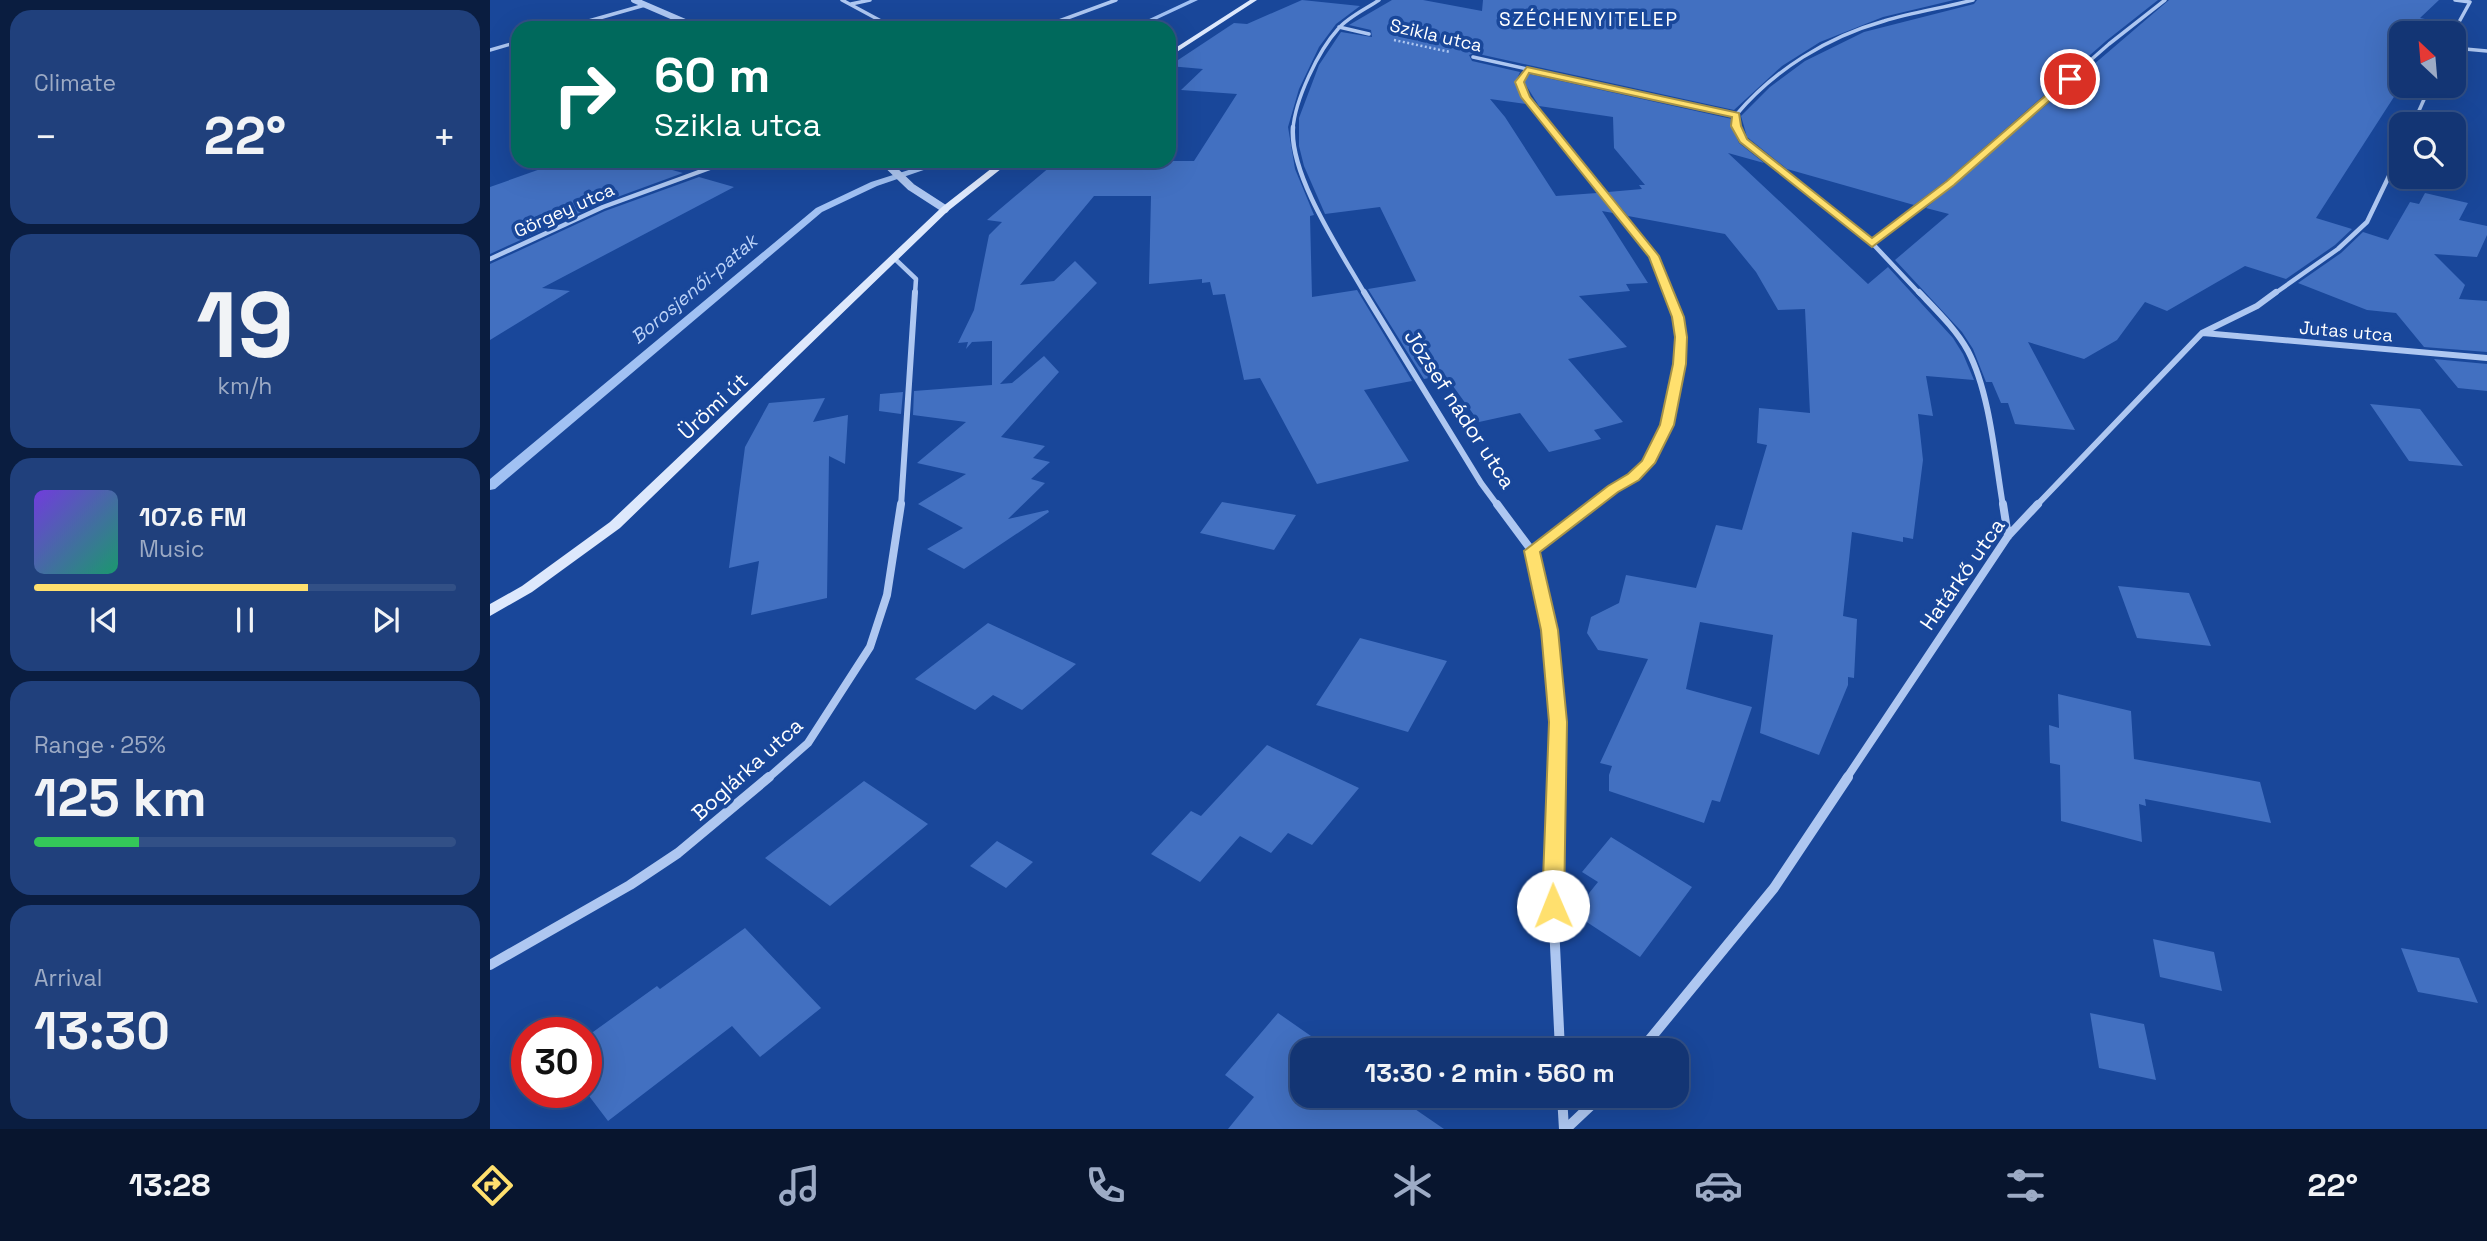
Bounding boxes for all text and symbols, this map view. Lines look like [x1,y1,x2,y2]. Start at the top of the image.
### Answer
district label: SZÉCHENYITELEP [1499,7,1679,32]
street label: Szikla utca [1388,13,1484,57]
north arrow [2389,21,2466,98]
map controls [2389,21,2466,189]
text: 60 m [654,44,770,106]
icon: right [539,49,630,140]
pin [2040,49,2100,109]
icon: arrive [2051,60,2089,98]
text: Climate [34,68,116,98]
text: 22° [204,103,286,169]
text: Szikla utca [654,105,821,145]
button: search [2389,112,2466,189]
text: − [34,113,58,161]
text: + [432,113,456,161]
street label: Görgey utca [510,178,618,242]
water label: Borosjenői-patak [625,227,765,349]
text: 19 [196,267,294,384]
street label: Jutas utca [2298,315,2394,347]
street label: József nádor utca [1398,324,1522,494]
street label: Ürömi út [672,367,754,445]
text: km/h [218,371,272,401]
text: 107.6 FM [139,500,247,534]
street label: Határkő utca [1913,513,2011,635]
text: Music [139,534,204,564]
icon: previous [85,601,123,639]
icon: pause [226,601,264,639]
icon: next [367,601,405,639]
street label: Boglárka utca [686,712,808,826]
text: Range · 25% [34,730,166,760]
text: 125 km [34,765,207,831]
position arrow [1516,869,1590,943]
text: Arrival [34,963,102,993]
text: 13:30 [34,998,170,1064]
speed limit sign: 30 [511,1017,602,1108]
text: 13:30 · 2 min · 560 m [1364,1056,1615,1090]
icon: directions [468,1161,517,1210]
icon: music [775,1161,824,1210]
icon: phone [1081,1161,1130,1210]
icon: climate [1388,1161,1437,1210]
icon: car [1694,1161,1743,1210]
icon: filters [2001,1161,2050,1210]
text: 13:28 [129,1165,210,1205]
text: 22° [2308,1165,2358,1205]

